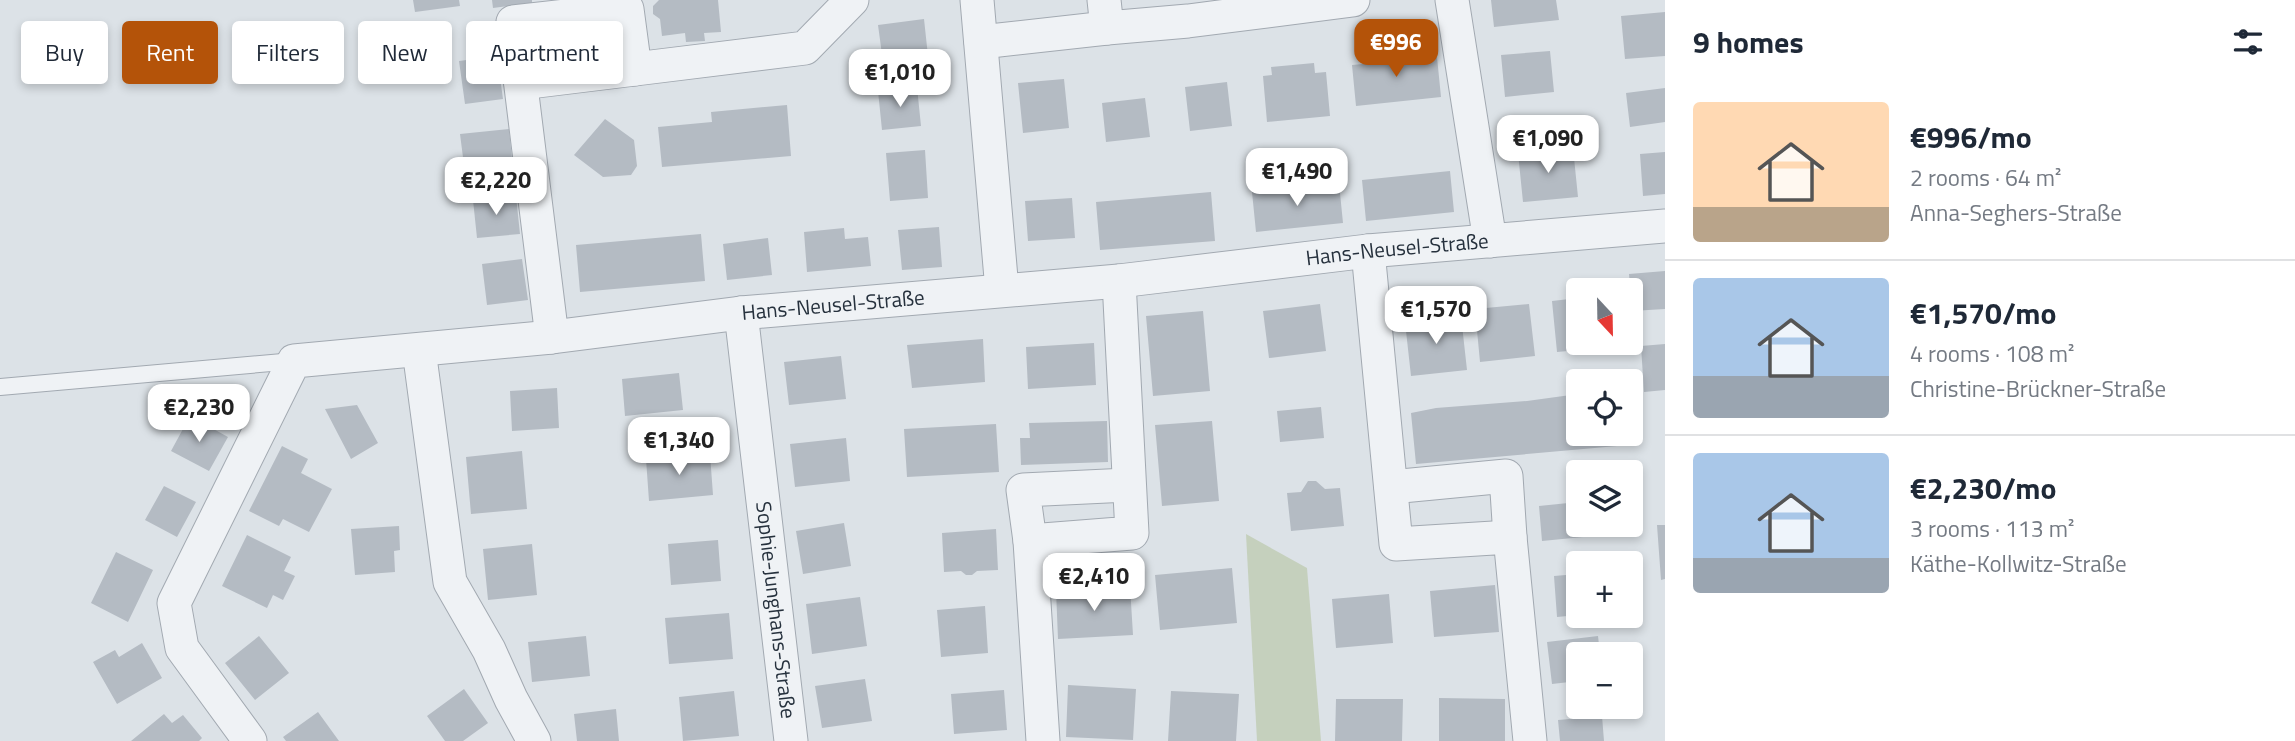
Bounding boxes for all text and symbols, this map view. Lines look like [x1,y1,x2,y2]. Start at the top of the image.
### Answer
text: 9 homes [1693,19,1804,65]
pin: €996 [1355,20,1437,79]
chip: Buy [21,21,108,84]
chip: Rent [122,21,218,84]
chip: Filters [232,21,344,84]
chip: New [358,21,452,84]
chip: Apartment [466,21,623,84]
icon: filters [2229,23,2267,61]
text: €996 [1370,24,1422,59]
pin: €1,010 [843,50,957,109]
text: €1,010 [865,54,935,89]
text: €996/mo [1910,114,2032,160]
pin: €1,090 [1491,116,1605,175]
text: €1,090 [1513,120,1583,155]
icon: home [1749,130,1833,214]
pin: €1,490 [1240,148,1354,208]
text: €1,490 [1262,153,1332,188]
pin: €2,220 [439,158,553,217]
text: 2 rooms · 64 m² [1910,160,2061,195]
text: €2,220 [461,162,531,197]
text: Anna-Seghers-Straße [1910,195,2122,230]
street label: Hans-Neusel-Straße [1304,224,1490,273]
north arrow [1566,278,1643,355]
map controls [1566,278,1643,719]
street label: Hans-Neusel-Straße [740,281,926,328]
pin: €1,570 [1379,286,1493,346]
text: €1,570/mo [1910,290,2056,336]
text: €1,570 [1401,291,1471,326]
icon: home [1749,306,1833,390]
text: 4 rooms · 108 m² [1910,336,2074,371]
button: locate [1566,369,1643,446]
text: Christine-Brückner-Straße [1910,371,2166,406]
pin: €2,230 [142,384,256,444]
text: €2,230 [164,389,234,424]
pin: €1,340 [622,418,736,477]
text: €1,340 [644,422,714,457]
button: layers [1566,460,1643,537]
text: €2,230/mo [1910,465,2056,511]
icon: home [1749,481,1833,565]
street label: Sophie-Junghans-Straße [748,500,805,720]
text: 3 rooms · 113 m² [1910,511,2074,546]
text: Käthe-Kollwitz-Straße [1910,546,2127,581]
button: + [1566,551,1643,628]
pin: €2,410 [1037,554,1151,613]
text: €2,410 [1059,558,1129,593]
button: − [1566,642,1643,719]

